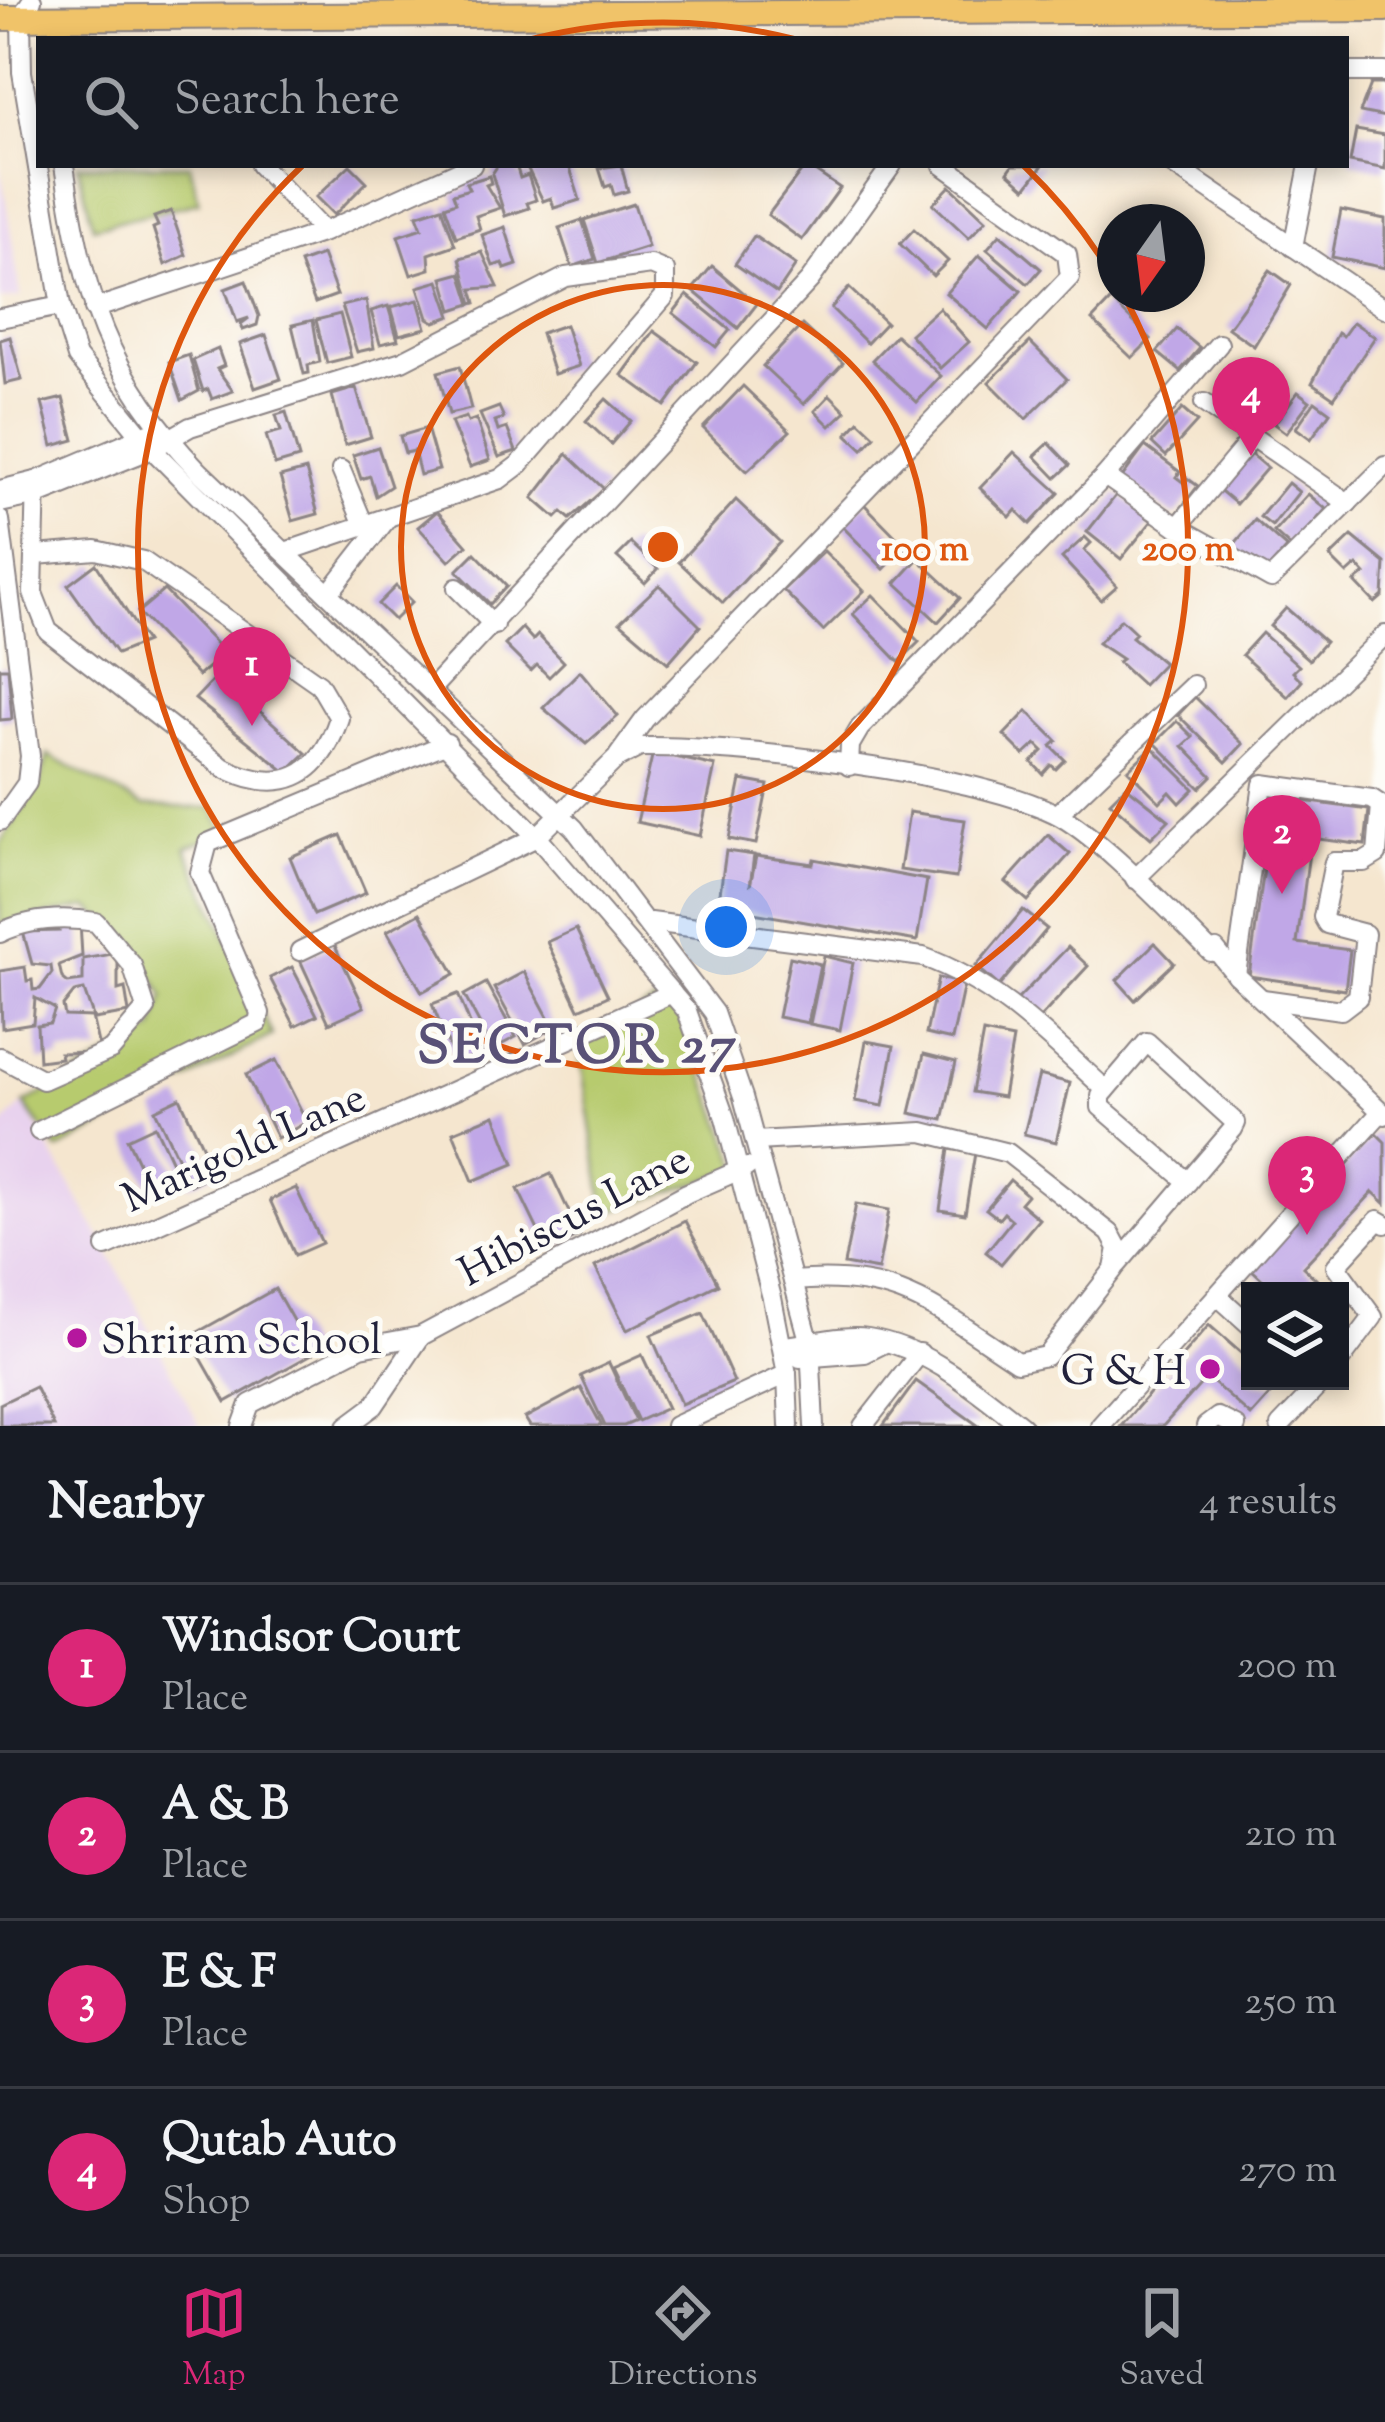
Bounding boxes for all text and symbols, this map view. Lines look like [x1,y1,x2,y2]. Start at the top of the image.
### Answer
search box [36,36,1349,168]
icon: search [78,69,144,135]
text: Search here [174,70,400,135]
north arrow [1097,204,1205,312]
pin: 4 [1212,357,1290,456]
text: 100 m [881,525,969,577]
text: 200 m [1142,525,1234,577]
centre of rings [642,526,684,568]
pin: 1 [213,627,291,726]
pin: 2 [1243,795,1321,894]
your location [696,897,756,957]
district label: SECTOR 27 [417,1010,739,1088]
street label: Marigold Lane [114,1070,376,1231]
street label: Hibiscus Lane [449,1132,701,1304]
pin: 3 [1268,1136,1346,1235]
map controls [1241,1282,1349,1390]
button: layers [1241,1282,1349,1390]
place label: Shriram School [101,1313,382,1373]
marker: Shriram School [64,1325,90,1351]
place label: G & H [1061,1344,1186,1404]
marker: G & H [1197,1356,1223,1382]
text: Nearby [48,1468,205,1541]
text: 4 results [1199,1476,1337,1532]
text: Windsor Court [162,1607,460,1672]
text: 1 [80,1640,94,1696]
text: 200 m [1237,1640,1337,1696]
text: Place [162,1672,248,1728]
text: A & B [162,1775,289,1840]
text: 2 [78,1808,96,1864]
text: 210 m [1245,1808,1337,1864]
text: Place [162,1840,248,1896]
text: E & F [162,1943,276,2008]
text: 3 [79,1976,95,2032]
text: 250 m [1244,1976,1337,2032]
text: Place [162,2008,248,2064]
text: Qutab Auto [162,2111,397,2176]
text: 4 [77,2144,97,2200]
text: 270 m [1239,2144,1337,2200]
text: Shop [162,2176,250,2232]
tab: Map [181,2280,247,2400]
tab: Directions [609,2280,758,2400]
tab: Saved [1119,2280,1204,2400]

